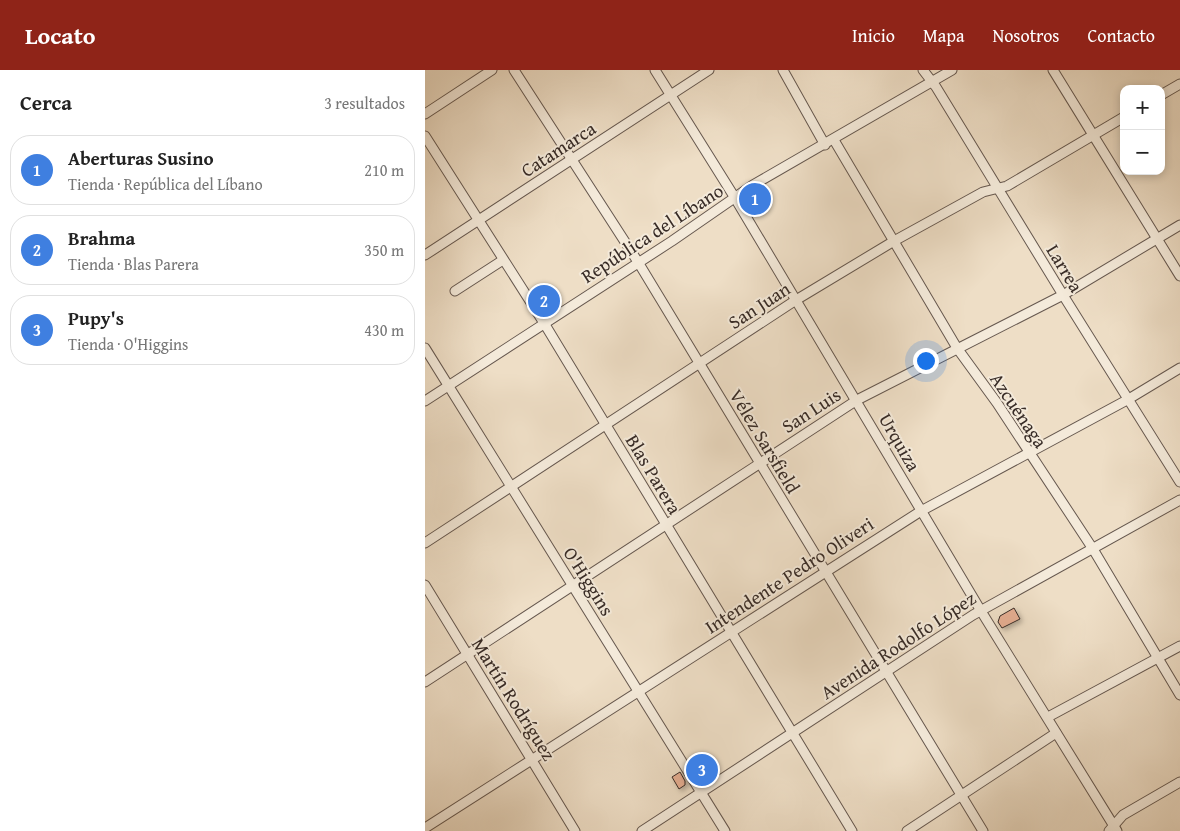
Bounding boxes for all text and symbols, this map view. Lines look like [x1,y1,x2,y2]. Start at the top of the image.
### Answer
text: Locato [25,18,96,53]
text: Inicio [852,22,895,49]
text: Mapa [923,22,964,49]
text: Nosotros [992,22,1060,49]
text: Contacto [1088,22,1155,49]
map controls [1120,85,1165,175]
button: + [1120,85,1165,130]
text: Cerca [20,87,72,118]
text: 3 resultados [324,91,405,115]
street label: Catamarca [515,114,601,184]
button: − [1120,130,1165,175]
text: Aberturas Susino [68,144,214,172]
text: 1 [33,158,41,182]
text: 210 m [364,158,404,182]
text: Tienda · República del Líbano [68,172,263,196]
street label: República del Líbano [575,176,729,290]
pin: 1 [739,180,771,218]
text: Brahma [68,224,135,252]
text: 2 [33,238,41,262]
text: 350 m [364,238,404,262]
street label: Larrea [1040,239,1090,297]
text: Tienda · Blas Parera [68,252,199,276]
street label: San Juan [722,274,796,336]
pin: 2 [528,282,560,320]
text: Pupy's [68,304,124,332]
text: 3 [33,318,41,342]
text: 430 m [364,318,404,342]
text: Tienda · O'Higgins [68,332,188,356]
your location [913,348,939,374]
street label: Azcuénaga [983,367,1055,453]
street label: San Luis [776,380,846,440]
street label: Vélez Sarsfield [723,383,808,499]
street label: Urquiza [872,408,928,476]
street label: Blas Parera [619,429,689,519]
street label: Intendente Pedro Oliveri [699,510,879,640]
street label: O'Higgins [557,541,621,621]
street label: Avenida Rodolfo López [815,584,981,706]
street label: Martín Rodríguez [465,632,563,766]
pin: 3 [686,751,718,789]

